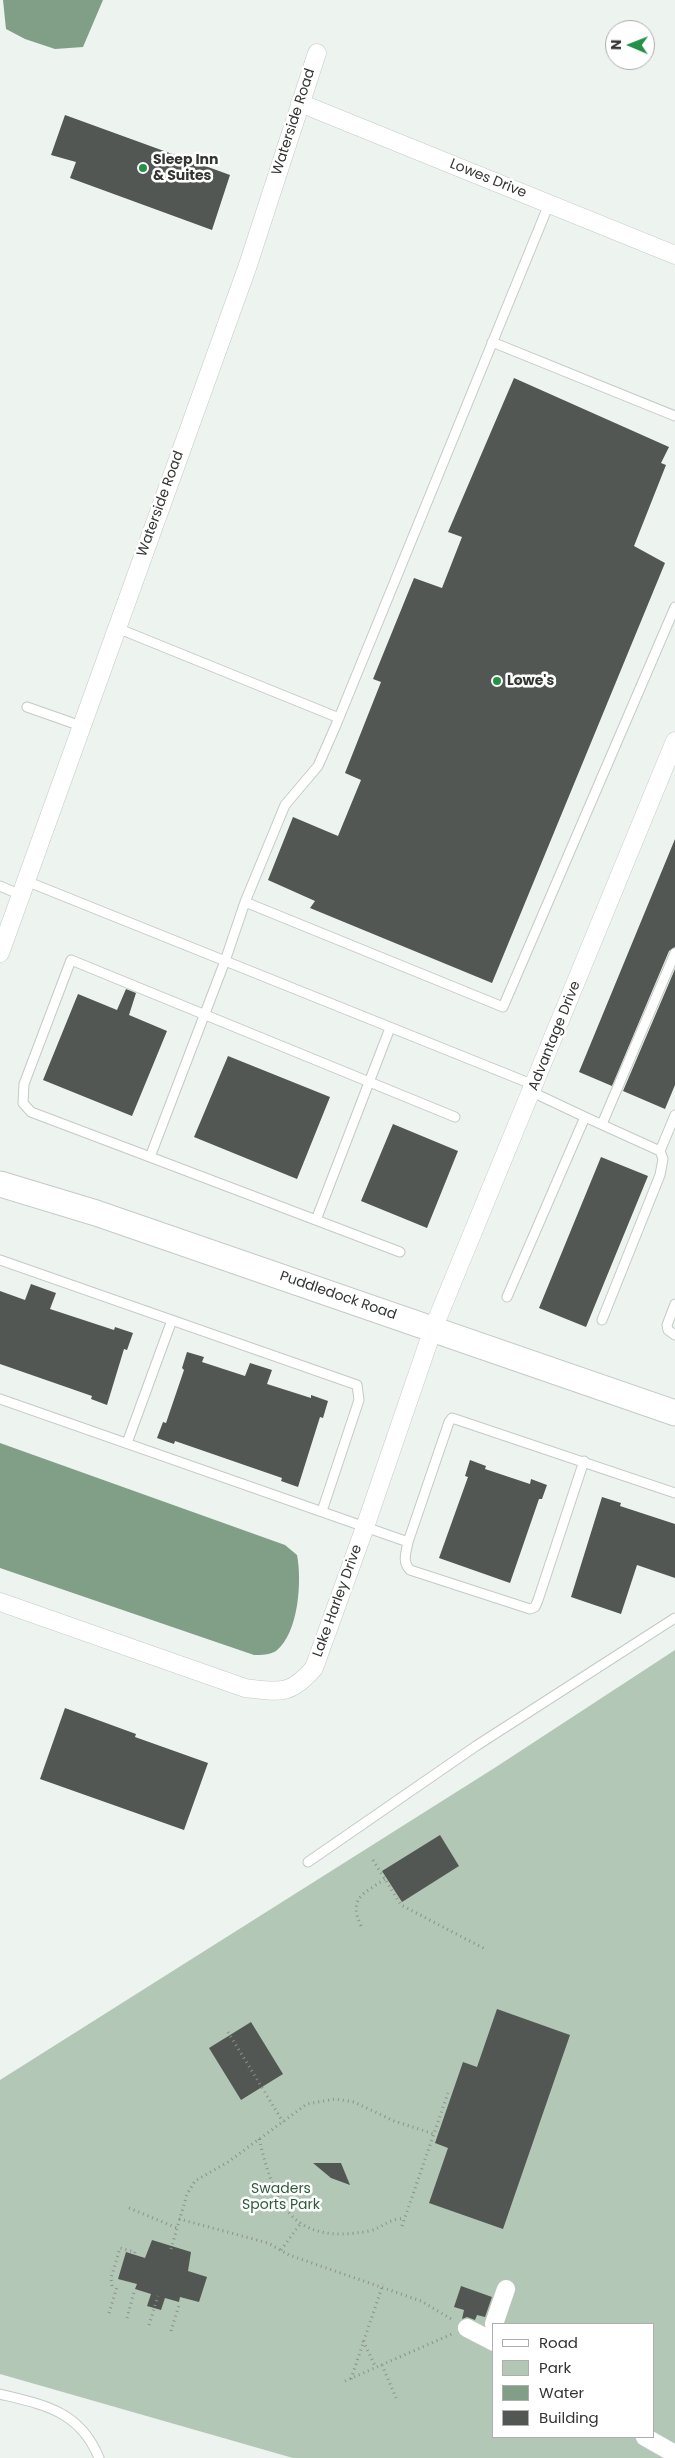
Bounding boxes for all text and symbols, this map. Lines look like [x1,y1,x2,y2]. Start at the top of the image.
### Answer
north arrow [605,20,655,70]
text: N [606,39,626,50]
street label: Waterside Road [269,67,319,177]
place label: Sleep Inn & Suites [153,152,218,184]
street label: Lowes Drive [447,156,529,202]
marker: Sleep Inn & Suites [137,162,149,174]
street label: Waterside Road [134,449,188,559]
place label: Lowe's [507,673,554,689]
marker: Lowe's [491,675,503,687]
street label: Advantage Drive [525,979,585,1093]
street label: Puddledock Road [277,1268,399,1324]
street label: Lake Harley Drive [310,1543,366,1659]
park label: Swaders Sports Park [242,2181,320,2214]
legend [492,2323,655,2438]
text: Road [539,2332,578,2353]
text: Park [539,2357,571,2378]
text: Water [539,2382,584,2403]
text: Building [539,2407,599,2428]

